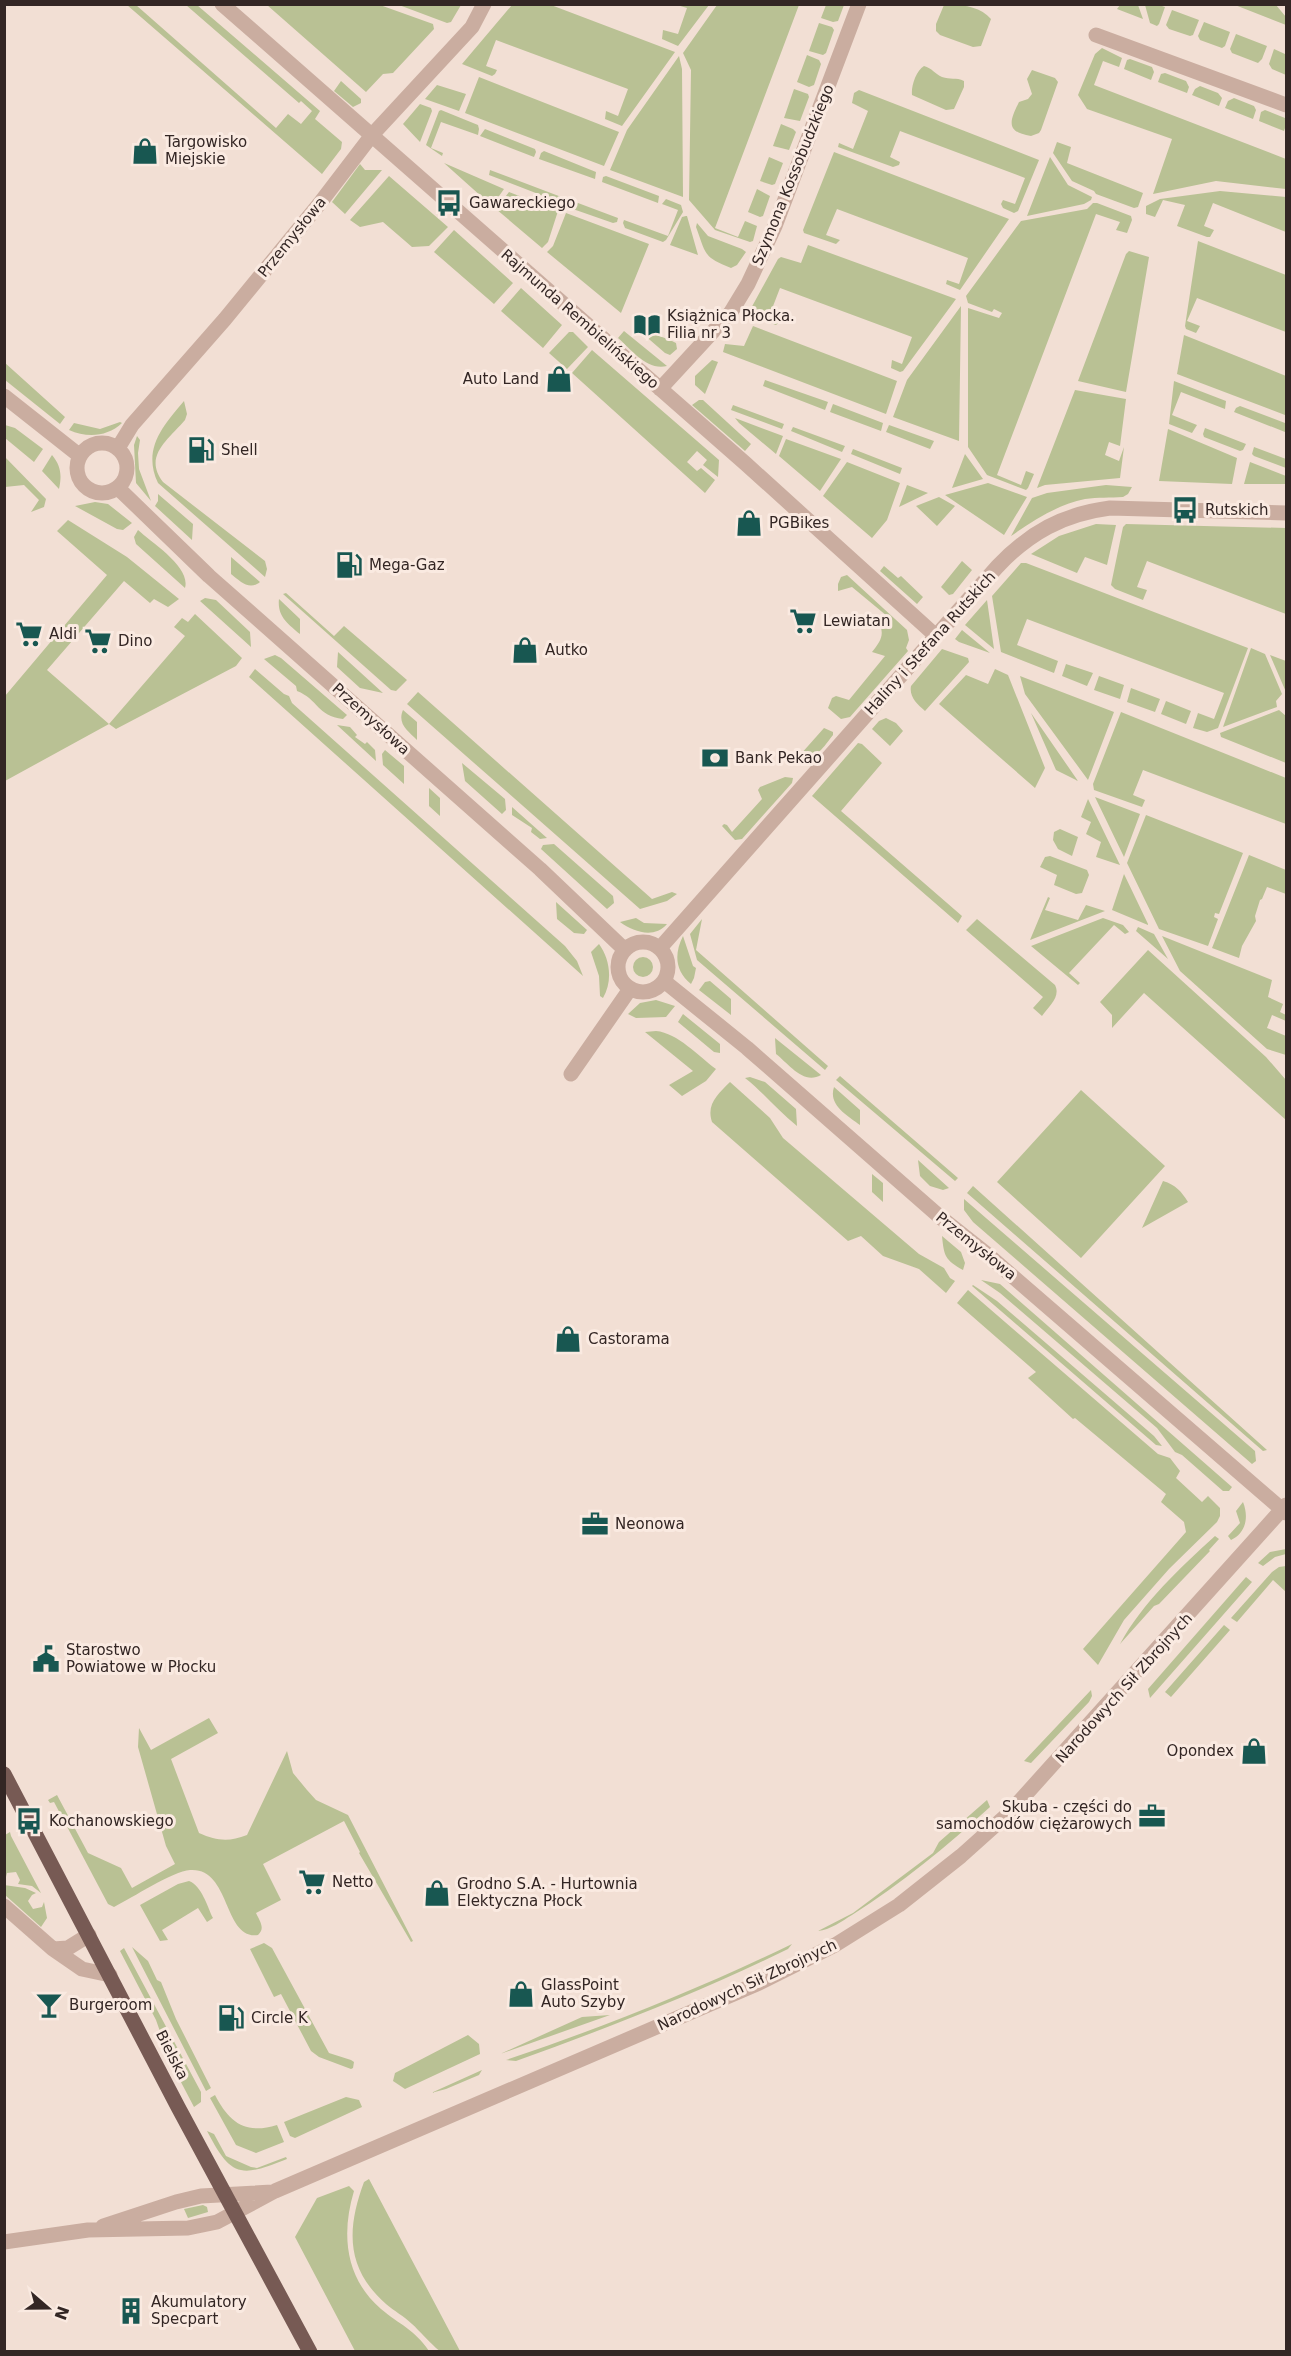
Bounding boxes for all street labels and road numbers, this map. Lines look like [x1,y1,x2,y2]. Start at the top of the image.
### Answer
street label: Szymona Kossobudzkiego [748,82,838,268]
street label: Przemysłowa [254,193,330,281]
street label: Rajmunda Rembielińskiego [497,245,663,393]
street label: Haliny i Stefana Rutskich [861,567,999,719]
street label: Przemysłowa [328,679,414,759]
street label: Przemysłowa [932,1208,1020,1284]
street label: Narodowych Sił Zbrojnych [1052,1609,1196,1767]
street label: Narodowych Sił Zbrojnych [655,1936,839,2034]
street label: Bielska [152,2027,192,2083]

